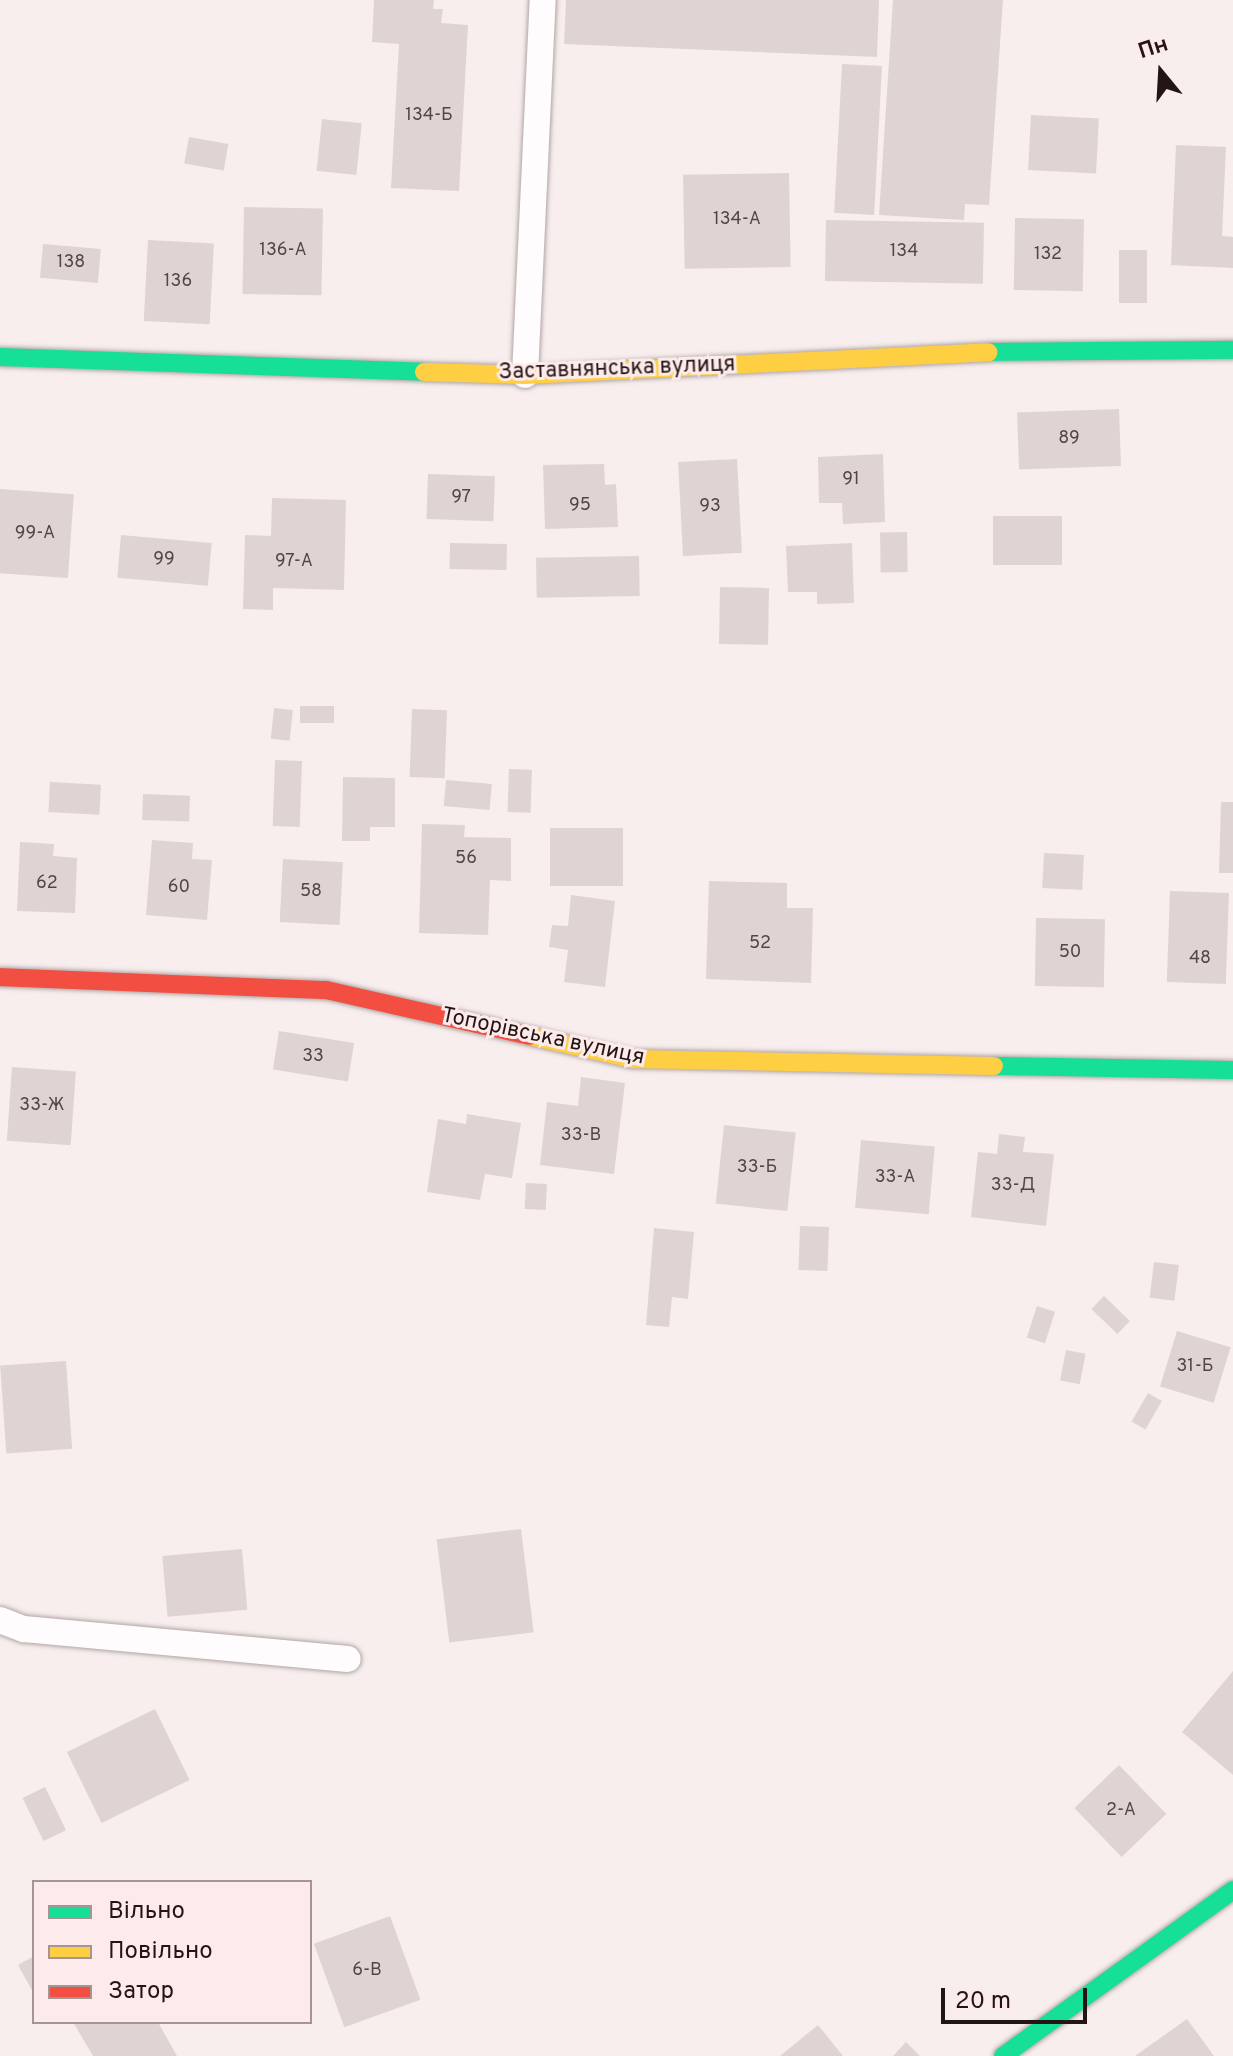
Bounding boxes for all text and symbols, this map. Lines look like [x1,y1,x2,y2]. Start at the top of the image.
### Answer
text: Пн [1135,31,1172,66]
north arrow [1121,32,1201,112]
house number: 134-Б [405,105,453,127]
house number: 134-А [713,209,761,231]
house number: 136-А [259,240,307,262]
house number: 134 [890,241,918,263]
house number: 132 [1034,244,1062,266]
house number: 138 [57,252,85,274]
house number: 136 [164,271,192,293]
street label: Заставнянська вулиця [498,352,736,386]
house number: 89 [1058,428,1080,450]
house number: 91 [842,469,860,491]
house number: 97 [451,487,471,509]
house number: 95 [569,495,591,517]
house number: 93 [699,496,721,518]
house number: 99-А [15,523,55,545]
house number: 99 [153,549,175,571]
house number: 97-А [275,551,313,573]
house number: 56 [455,848,477,870]
house number: 62 [36,873,58,895]
house number: 60 [168,877,190,899]
house number: 58 [300,881,322,903]
house number: 52 [749,933,771,955]
house number: 50 [1059,942,1081,964]
house number: 48 [1189,948,1211,970]
street label: Топорівська вулиця [439,1003,647,1071]
house number: 33 [302,1046,324,1068]
house number: 33-Ж [19,1095,65,1117]
house number: 33-В [561,1125,601,1147]
house number: 33-Б [737,1157,777,1179]
house number: 33-А [875,1167,915,1189]
house number: 33-Д [991,1175,1035,1197]
house number: 31-Б [1176,1356,1214,1378]
house number: 2-А [1106,1800,1136,1822]
legend [32,1880,312,2024]
text: Вільно [108,1897,185,1927]
text: Повільно [108,1937,213,1967]
house number: 6-В [352,1960,382,1982]
scale bar [945,1972,1091,2022]
text: Затор [108,1977,174,2007]
text: 20 m [955,1987,1011,2017]

